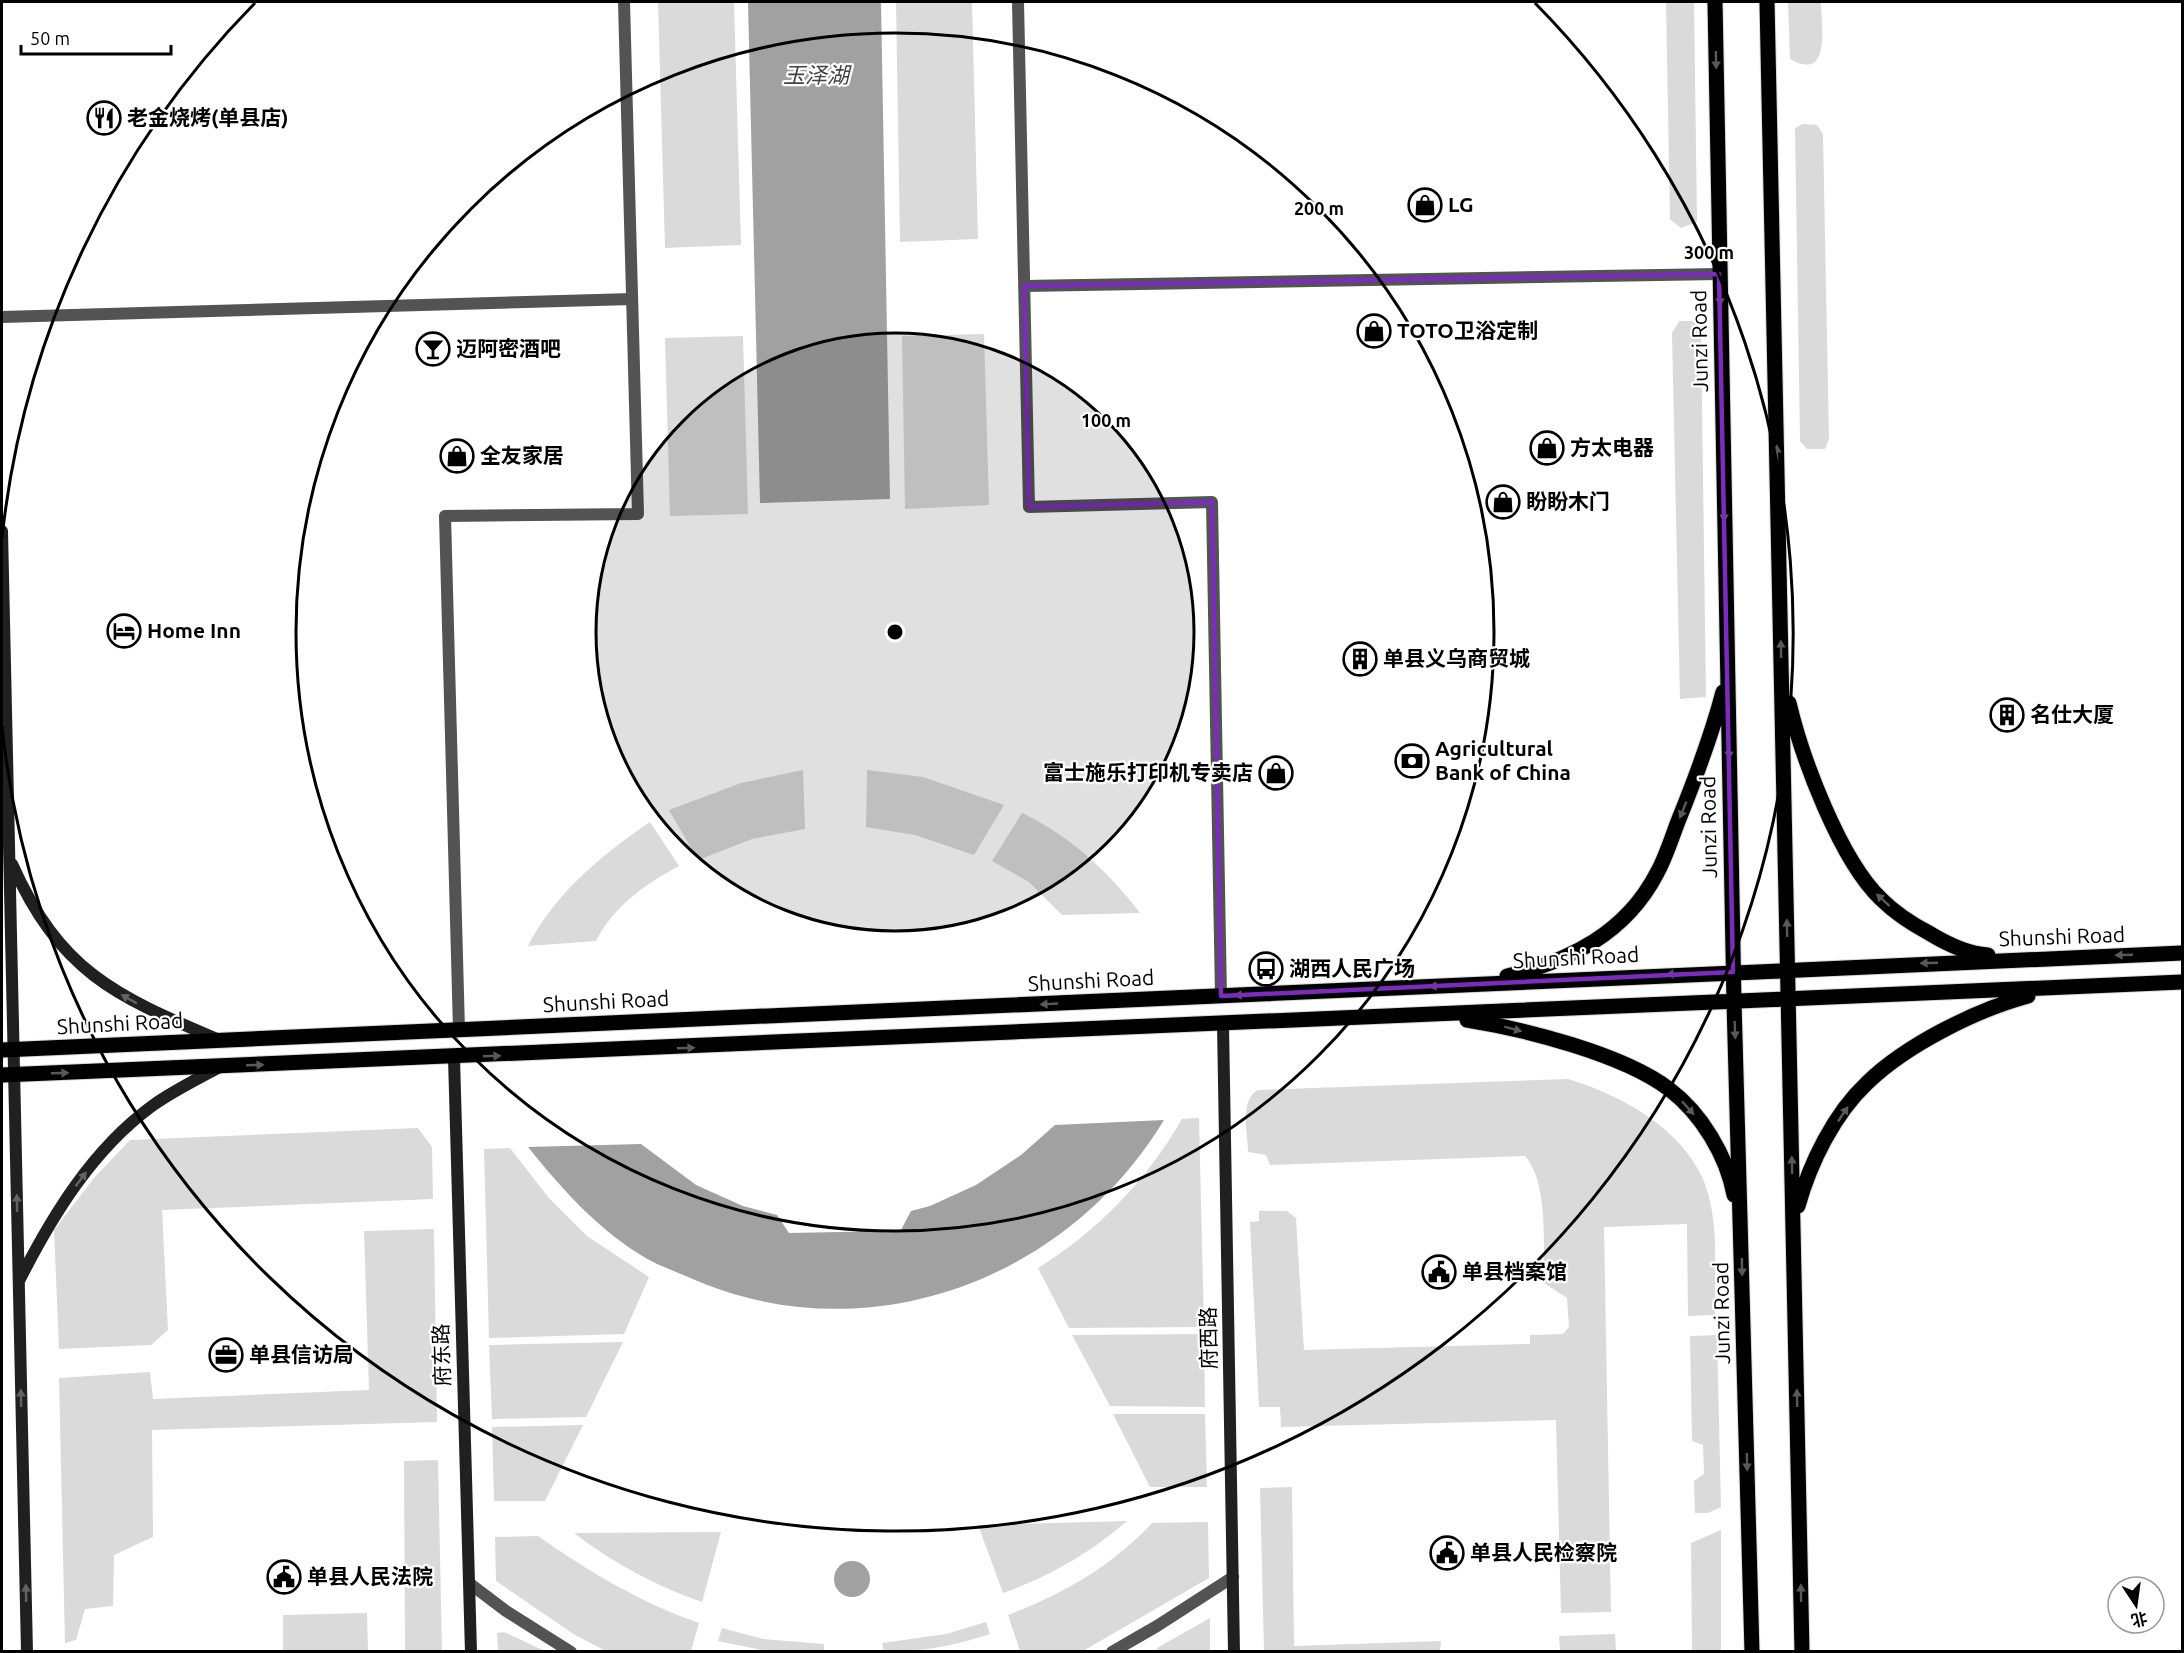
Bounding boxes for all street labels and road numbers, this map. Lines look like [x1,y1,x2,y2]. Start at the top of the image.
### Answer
street label: Junzi Road [1686,290,1712,392]
street label: Junzi Road [1695,776,1721,878]
street label: Shunshi Road [1998,922,2126,950]
street label: Shunshi Road [1512,942,1640,972]
street label: Shunshi Road [1027,965,1155,995]
street label: Shunshi Road [542,986,670,1016]
street label: Shunshi Road [56,1008,184,1038]
street label: Junzi Road [1708,1262,1734,1364]
street label: 府西路 [1195,1306,1221,1370]
street label: 府东路 [428,1323,454,1387]

